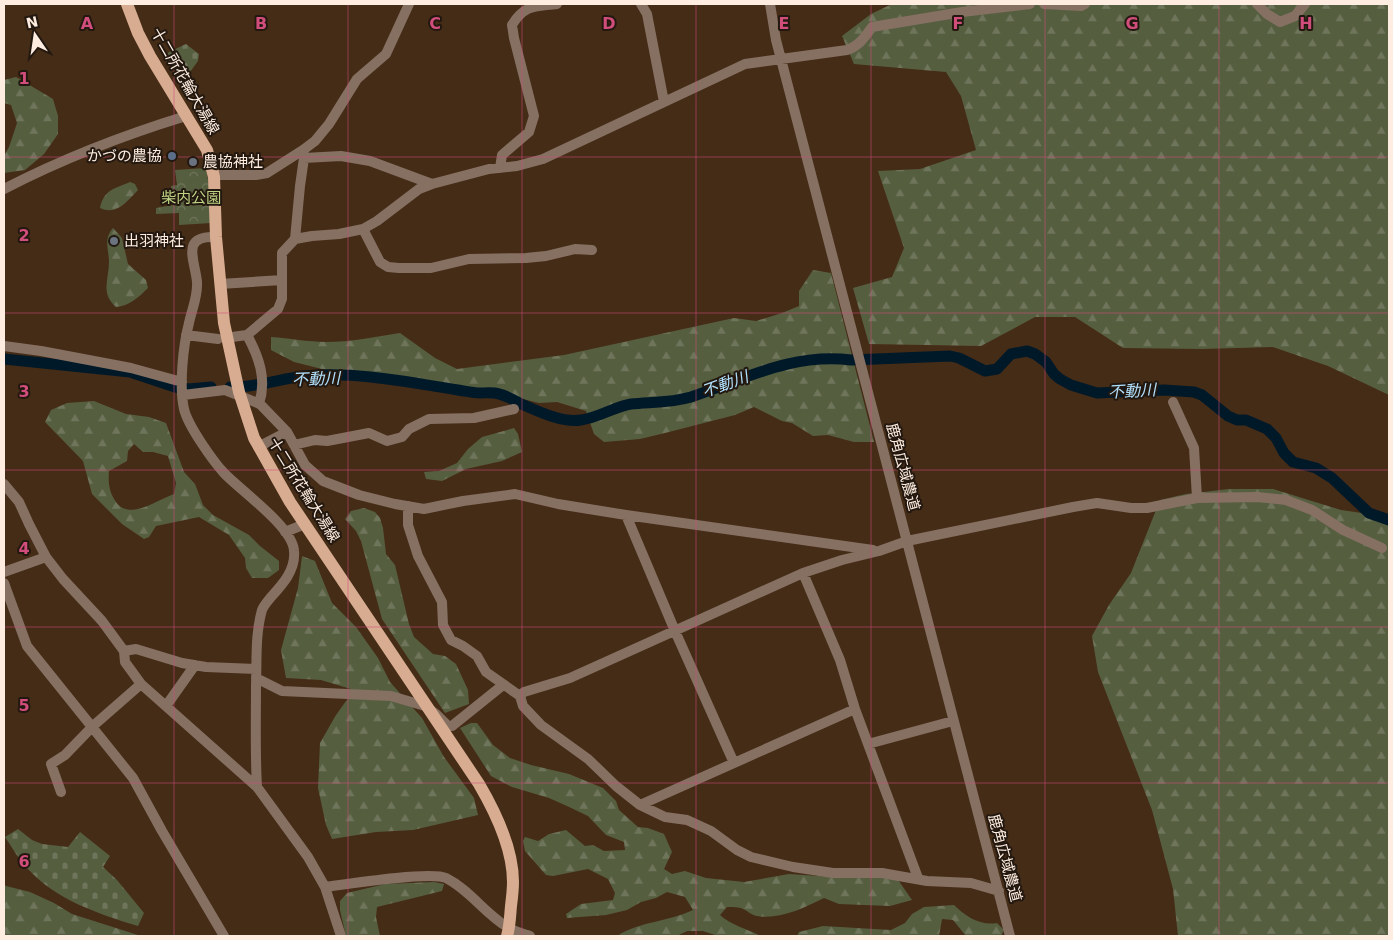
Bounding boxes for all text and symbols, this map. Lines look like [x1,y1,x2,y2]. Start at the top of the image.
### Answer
north arrow [10,10,60,60]
text: N [25,13,40,31]
text: A [81,14,94,33]
text: B [255,14,267,33]
text: C [429,14,441,33]
text: D [602,14,616,33]
text: E [779,14,789,33]
text: F [953,14,963,33]
text: G [1125,14,1139,33]
text: H [1299,14,1313,33]
street label: 十二所花輪大湯線 [147,25,223,137]
text: 1 [18,69,30,88]
place label: かづの農協 [87,147,162,165]
marker: かづの農協 [166,150,178,162]
place label: 農協神社 [203,153,263,171]
marker: 農協神社 [187,156,199,168]
park label: 柴内公園 [161,189,221,207]
text: 2 [18,226,30,245]
place label: 出羽神社 [124,232,184,250]
marker: 出羽神社 [108,235,120,247]
water label: 不動川 [699,366,753,401]
water label: 不動川 [292,369,342,389]
water label: 不動川 [1108,380,1158,402]
text: 3 [18,382,30,401]
street label: 鹿角広域農道 [883,421,923,513]
street label: 十二所花輪大湯線 [265,434,343,546]
text: 4 [18,539,30,558]
text: 5 [18,696,30,715]
street label: 鹿角広域農道 [985,812,1025,904]
text: 6 [18,852,30,871]

